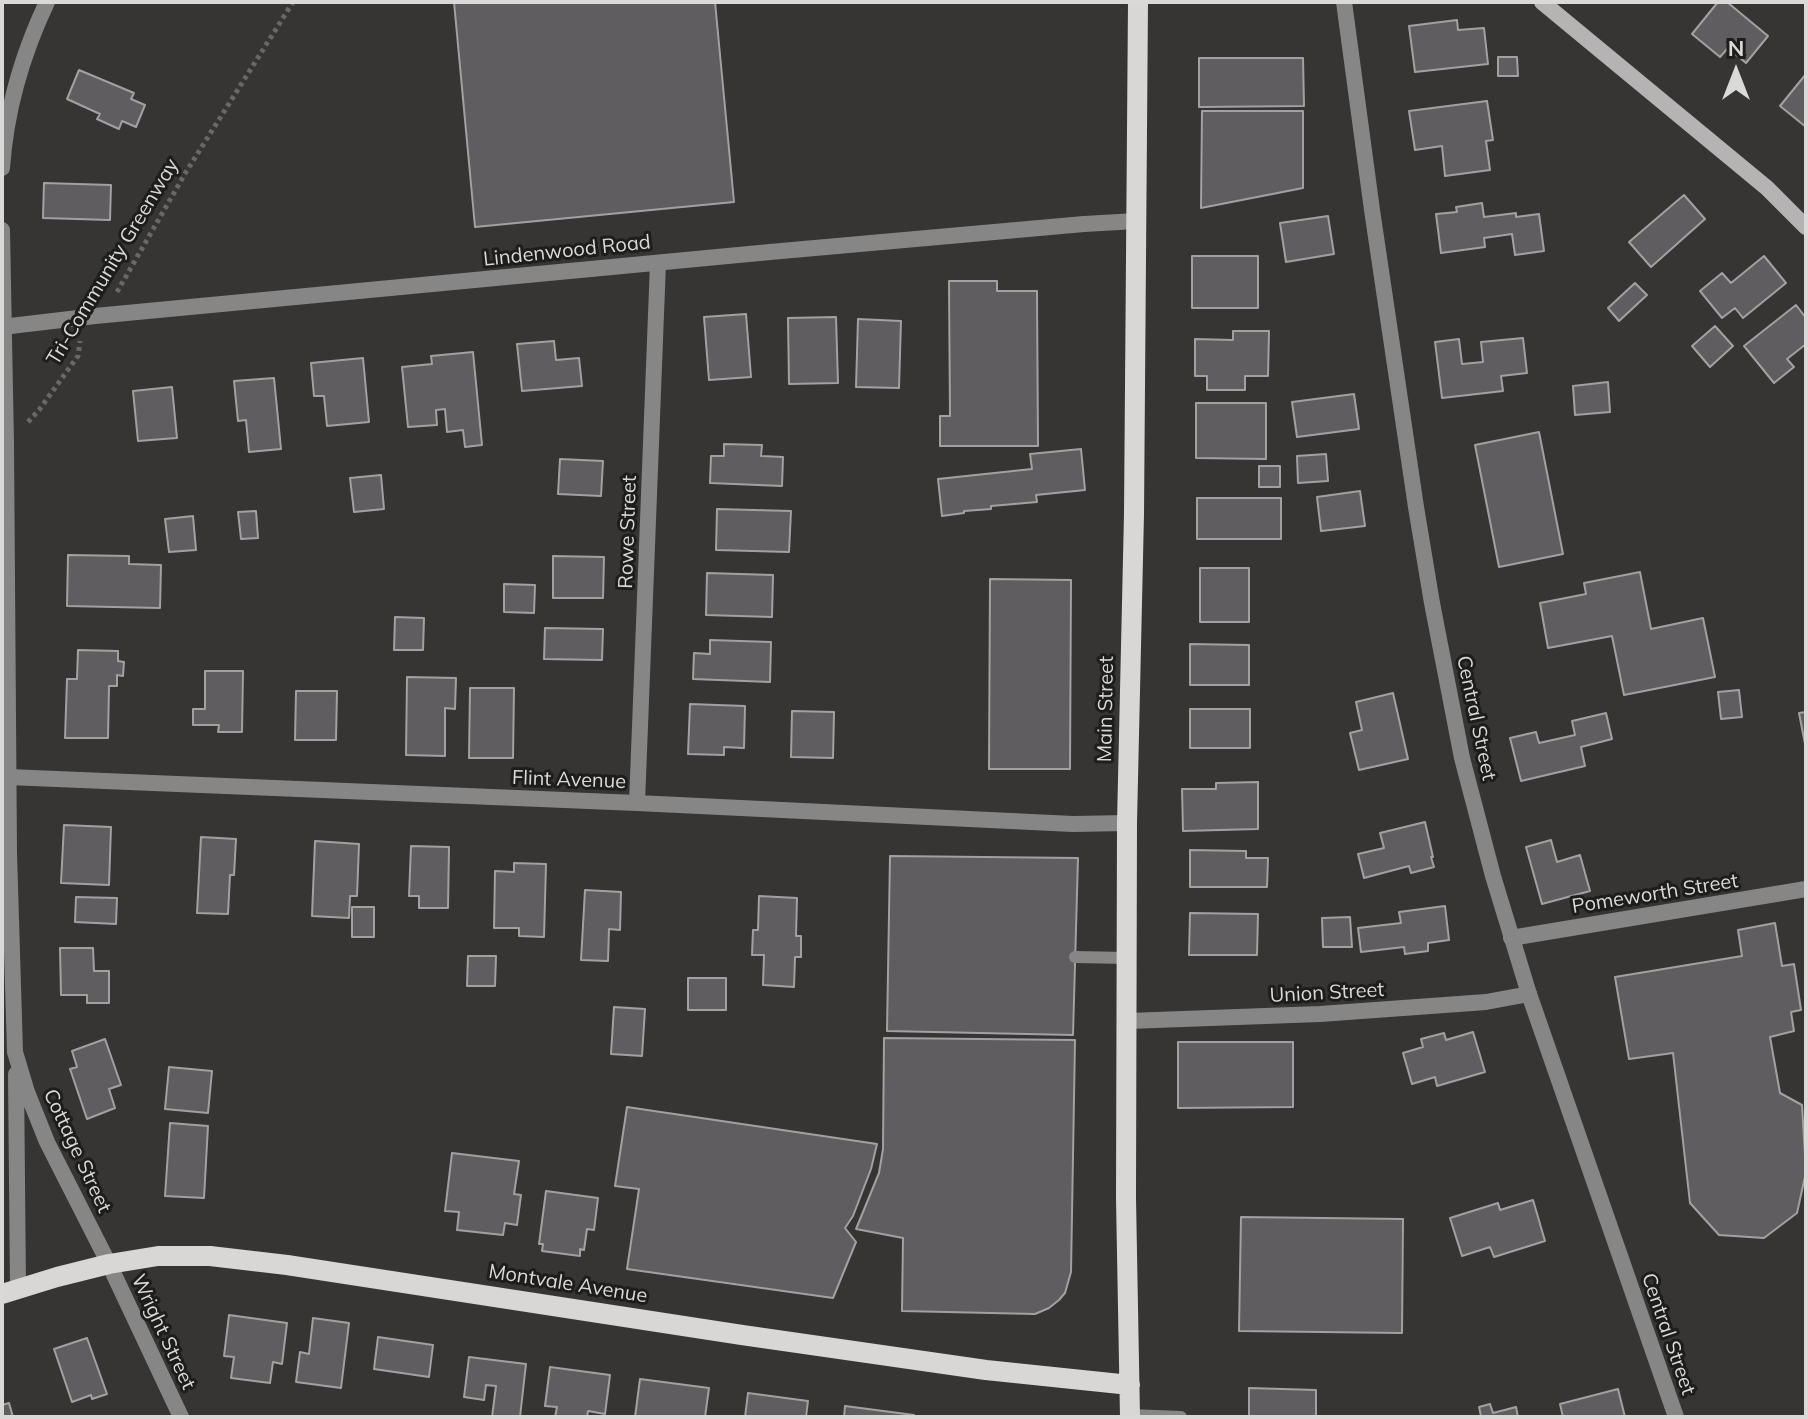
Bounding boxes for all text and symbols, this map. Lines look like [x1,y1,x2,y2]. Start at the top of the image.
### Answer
north arrow [1696,32,1776,112]
text: N [1728,34,1744,62]
street label: Tri-Community Greenway [42,154,184,370]
street label: Lindenwood Road [482,230,652,272]
street label: Rowe Street [614,475,642,589]
street label: Central Street [1451,653,1501,783]
street label: Main Street [1093,656,1119,762]
street label: Flint Avenue [511,766,627,794]
street label: Pomeworth Street [1570,869,1740,919]
street label: Union Street [1269,978,1385,1008]
street label: Cottage Street [38,1085,116,1217]
street label: Montvale Avenue [487,1260,649,1308]
street label: Central Street [1636,1270,1700,1398]
street label: Wright Street [126,1271,200,1393]

